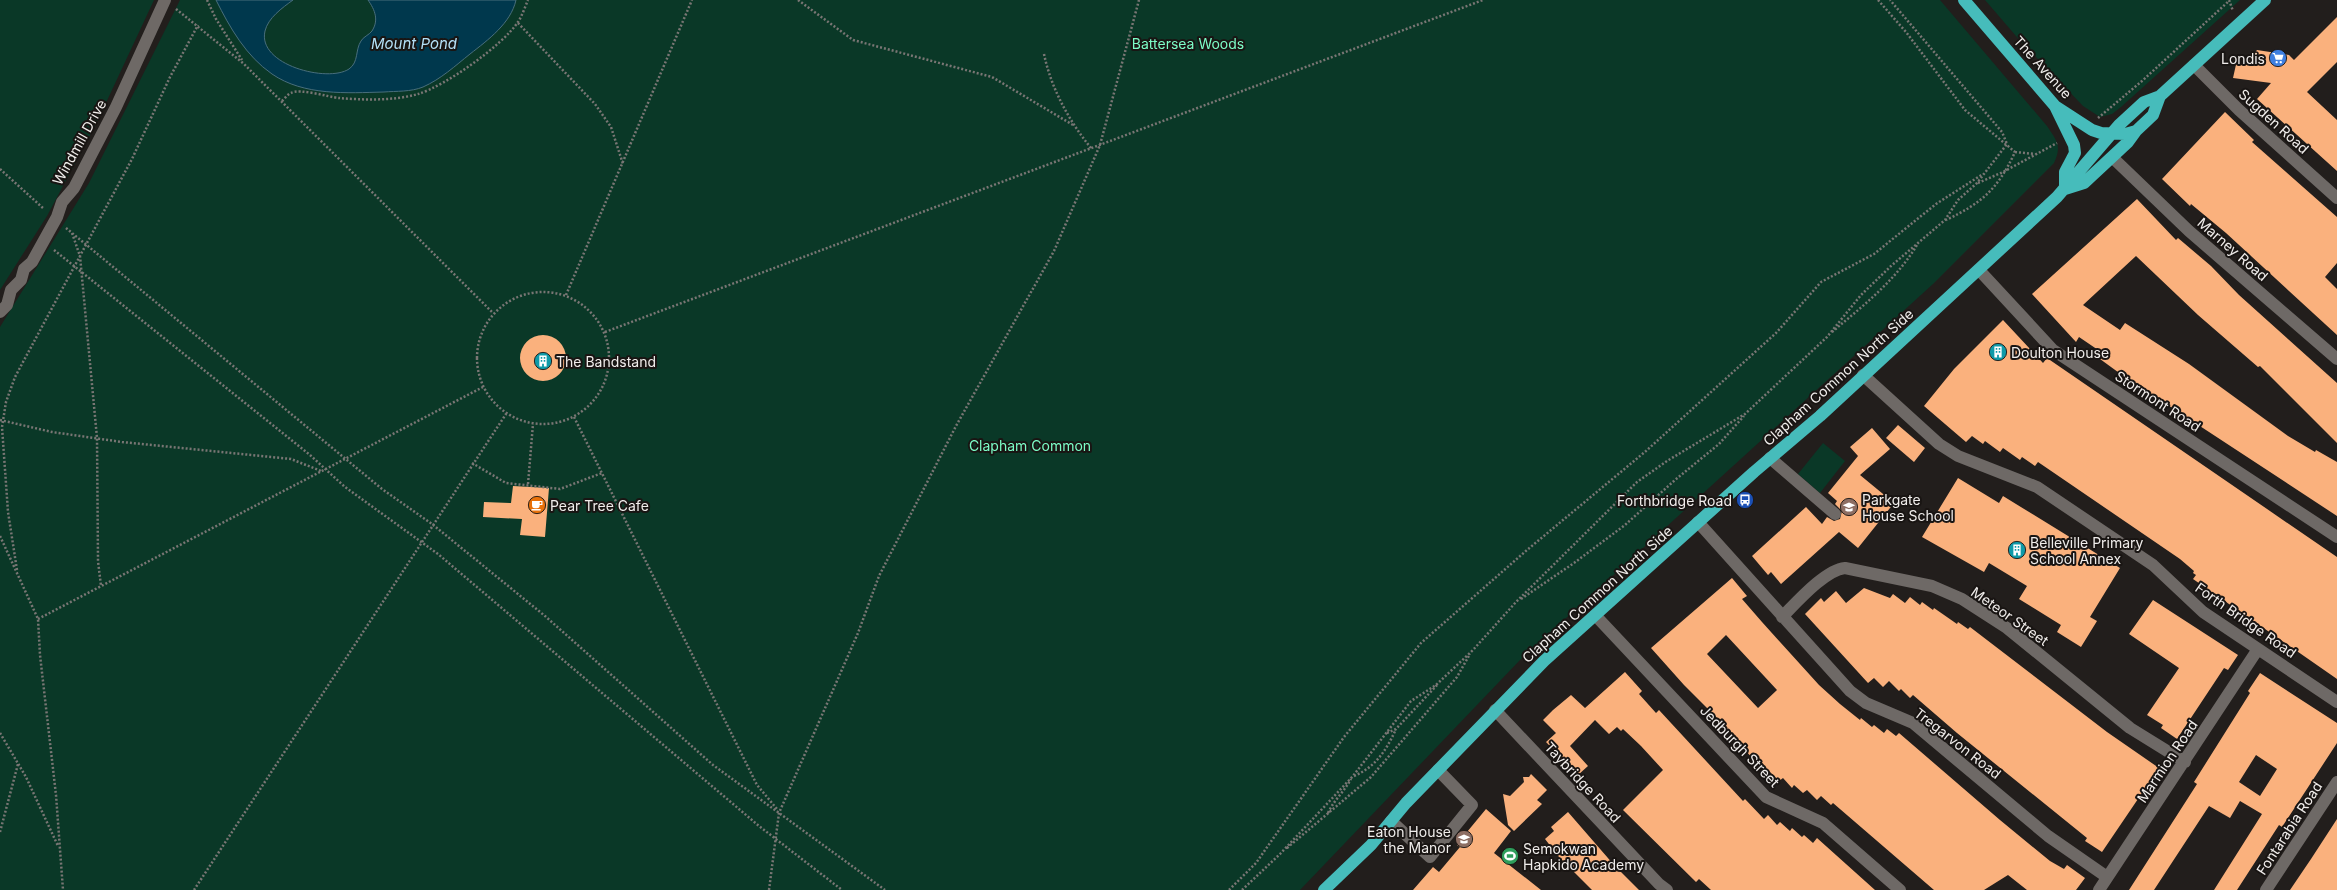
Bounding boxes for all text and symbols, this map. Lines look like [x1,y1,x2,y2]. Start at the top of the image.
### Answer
street label: The Avenue [2010,32,2076,102]
water label: Mount Pond [371,34,458,53]
park label: Battersea Woods [1132,35,1244,52]
supermarket icon: Londis [2268,48,2288,68]
place label: Londis [2221,50,2265,67]
street label: Sugden Road [2235,85,2313,157]
street label: Windmill Drive [48,96,110,188]
street label: Marney Road [2194,214,2272,284]
street label: Clapham Common North Side [1759,305,1917,449]
building icon: Doulton House [1988,342,2008,362]
place label: Doulton House [2011,344,2109,361]
building icon: The Bandstand [533,351,553,371]
place label: The Bandstand [556,353,656,370]
street label: Stormont Road [2112,367,2204,435]
park label: Clapham Common [969,437,1091,454]
bus stop icon: Forthbridge Road [1735,490,1755,510]
place label: Parkgate House School [1862,491,1954,524]
place label: Forthbridge Road [1617,492,1732,509]
cafe icon: Pear Tree Cafe [527,495,547,515]
place label: Pear Tree Cafe [550,497,649,514]
school or university icon: Parkgate House School [1839,497,1859,517]
street label: Clapham Common North Side [1518,522,1676,666]
place label: Belleville Primary School Annex [2030,534,2144,567]
building icon: Belleville Primary School Annex [2007,540,2027,560]
street label: Forth Bridge Road [2192,579,2300,661]
street label: Meteor Street [1968,583,2052,649]
street label: Jedburgh Street [1697,702,1784,791]
street label: Tregarvon Road [1911,704,2005,782]
street label: Marmion Road [2133,716,2201,806]
street label: Taybridge Road [1541,738,1625,826]
street label: Fontarabia Road [2253,778,2325,878]
place label: Eaton House the Manor [1367,823,1451,856]
school or university icon: Eaton House the Manor [1454,829,1474,849]
place label: Semokwan Hapkido Academy [1523,840,1644,873]
sports icon: Semokwan Hapkido Academy [1500,846,1520,866]

